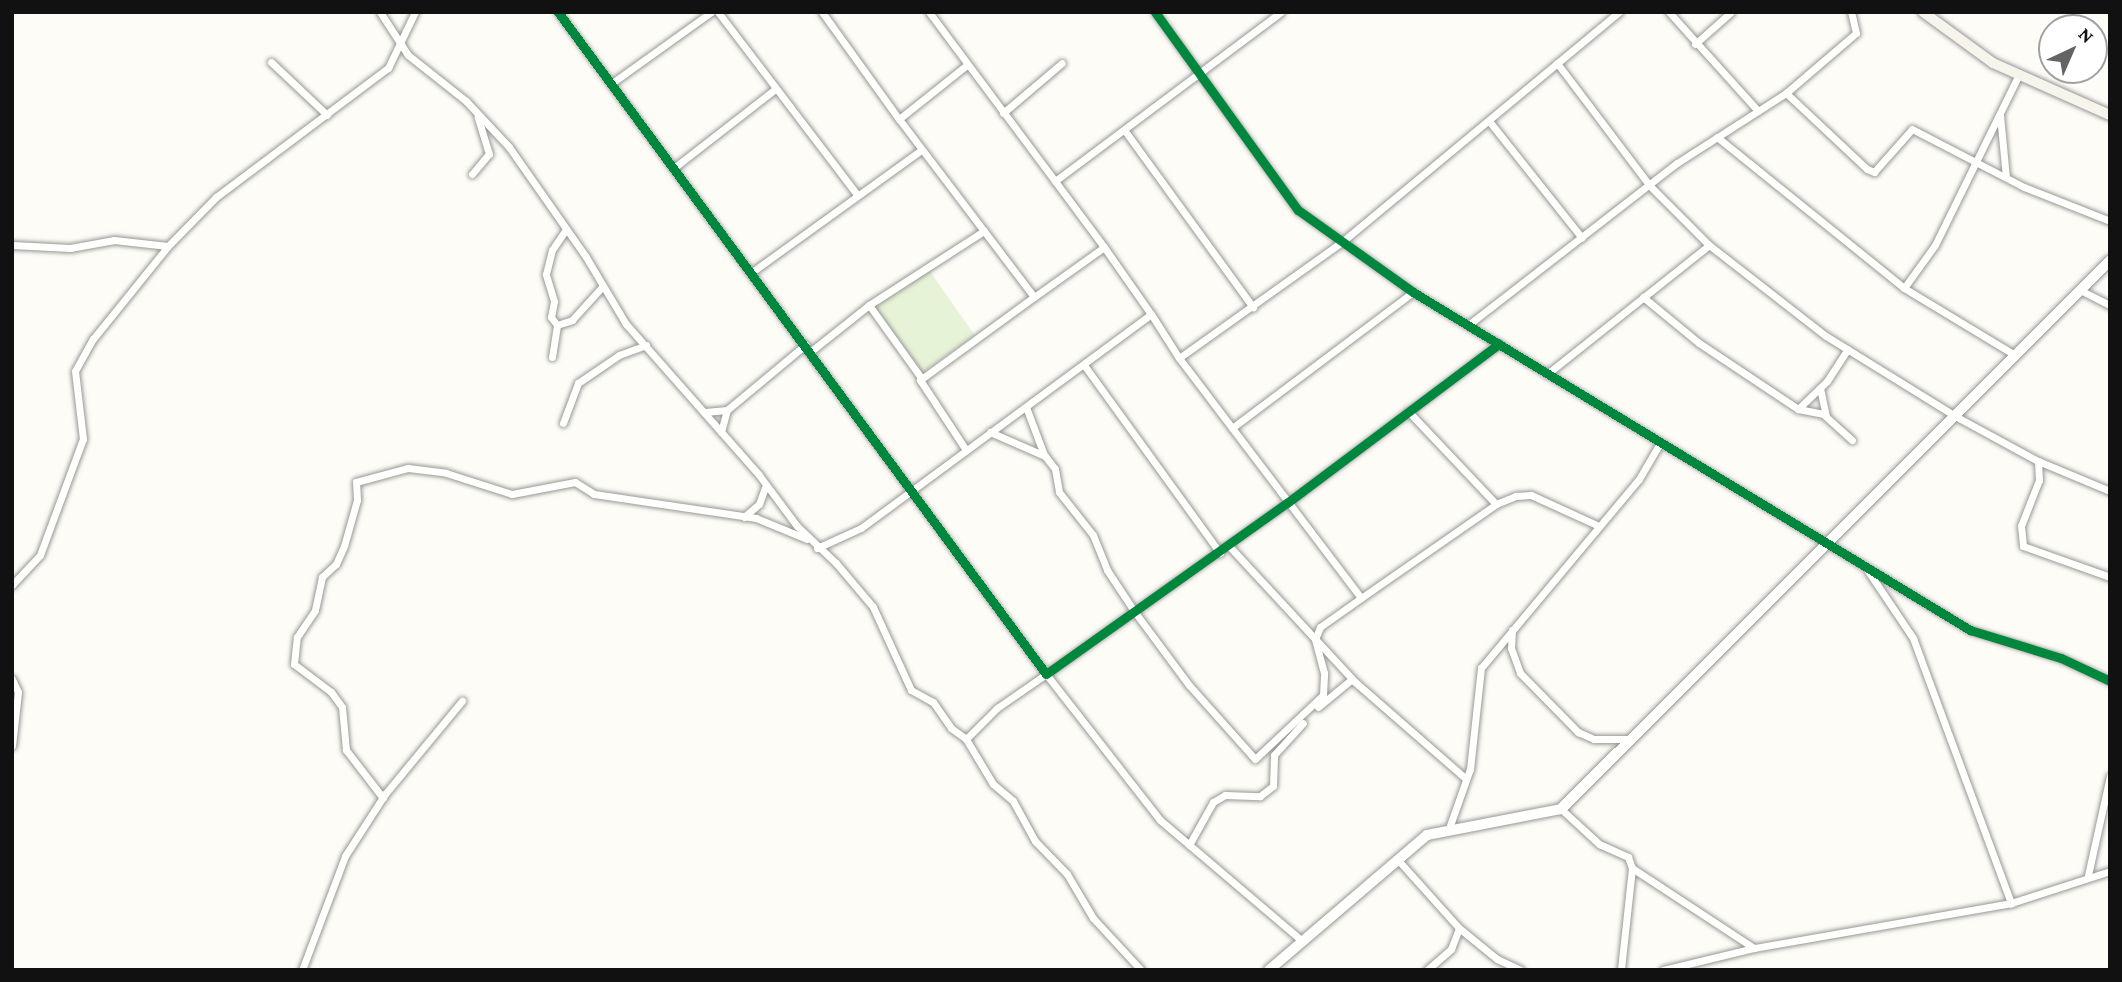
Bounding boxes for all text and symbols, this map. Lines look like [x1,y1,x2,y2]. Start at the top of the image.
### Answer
north arrow [2038,14,2108,84]
text: N [2075,23,2098,47]

